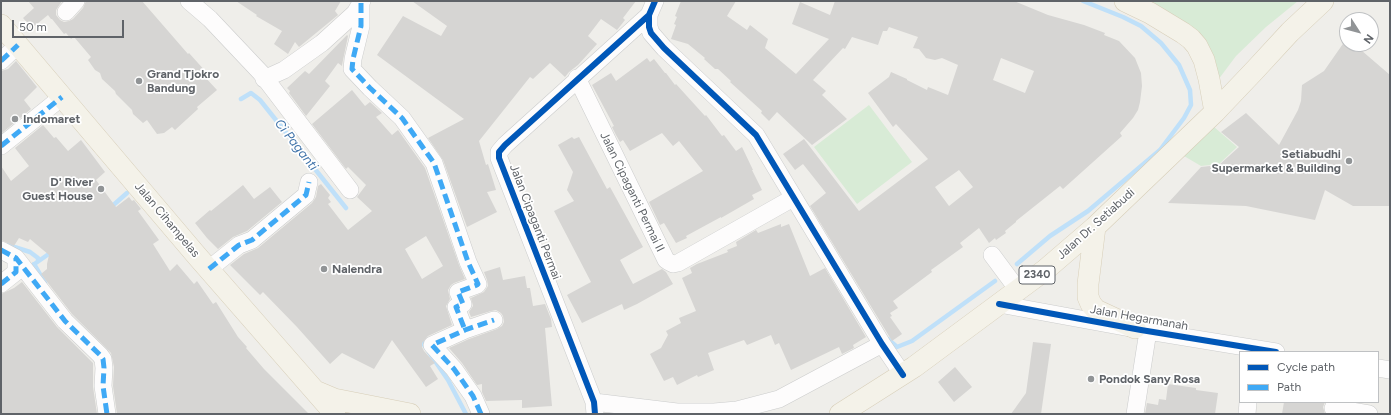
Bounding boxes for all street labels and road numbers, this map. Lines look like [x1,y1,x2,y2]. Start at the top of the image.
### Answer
street label: Jalan Cipaganti Permai II [597,130,667,254]
street label: Jalan Cipaganti Permai [506,162,564,282]
street label: Jalan Cihampelas [132,180,202,260]
street label: Jalan Dr. Setiabudi [1054,185,1138,263]
road number: 2340 [1019,266,1055,284]
street label: Jalan Hegarmanah [1089,302,1189,334]

